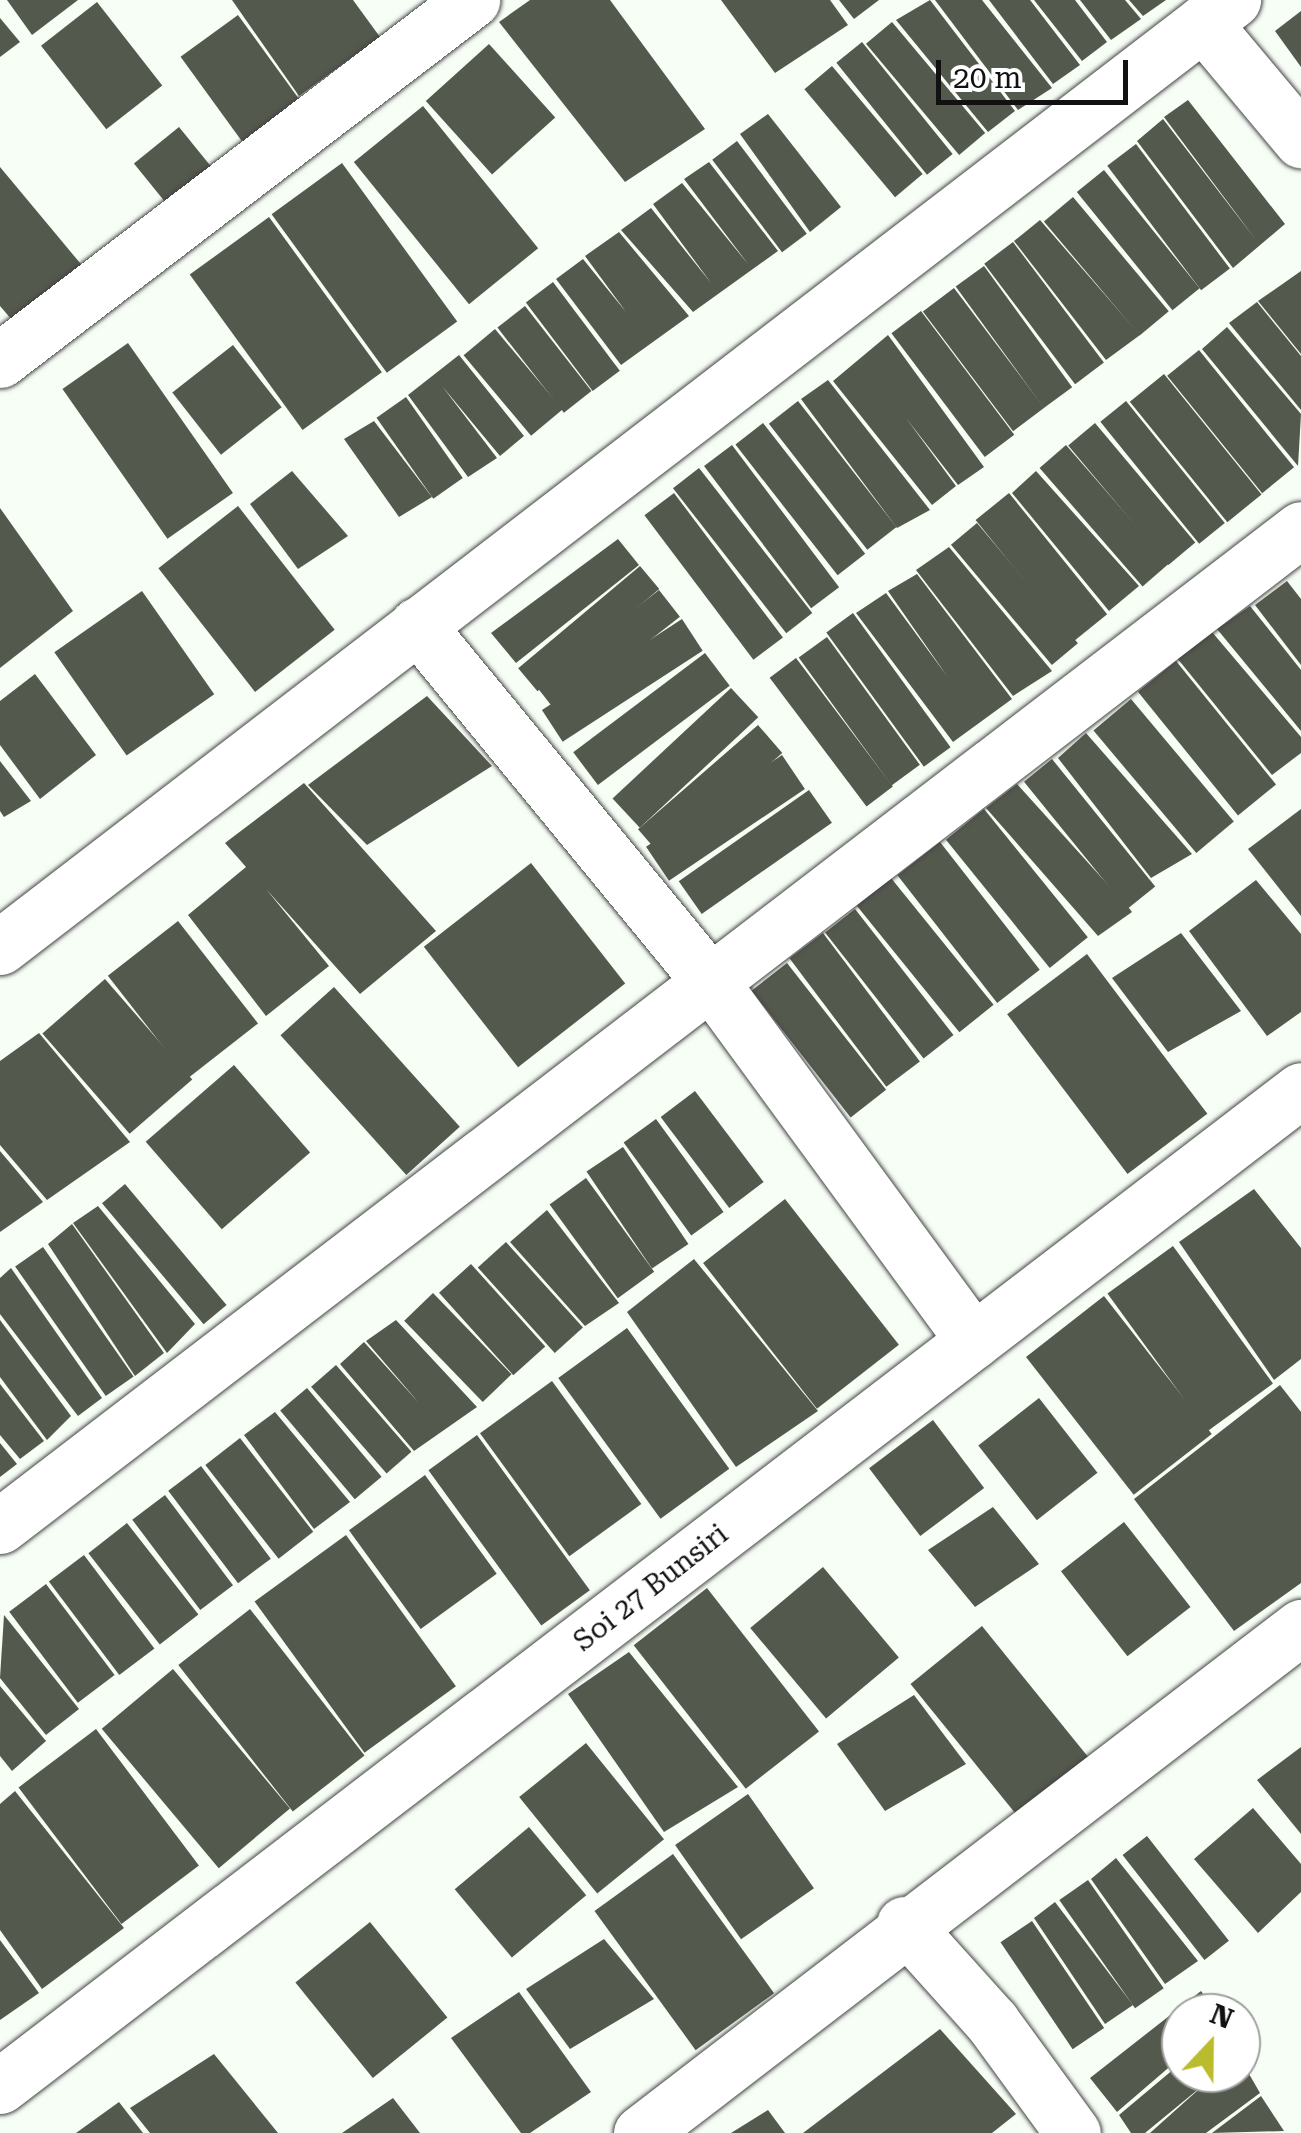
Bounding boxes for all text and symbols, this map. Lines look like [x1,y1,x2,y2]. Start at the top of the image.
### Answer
scale bar [941,40,1134,102]
text: 20 m [953,60,1022,95]
street label: Soi 27 Bunsiri [567,1517,735,1659]
north arrow [1161,1993,1261,2093]
text: N [1205,1997,1238,2036]

